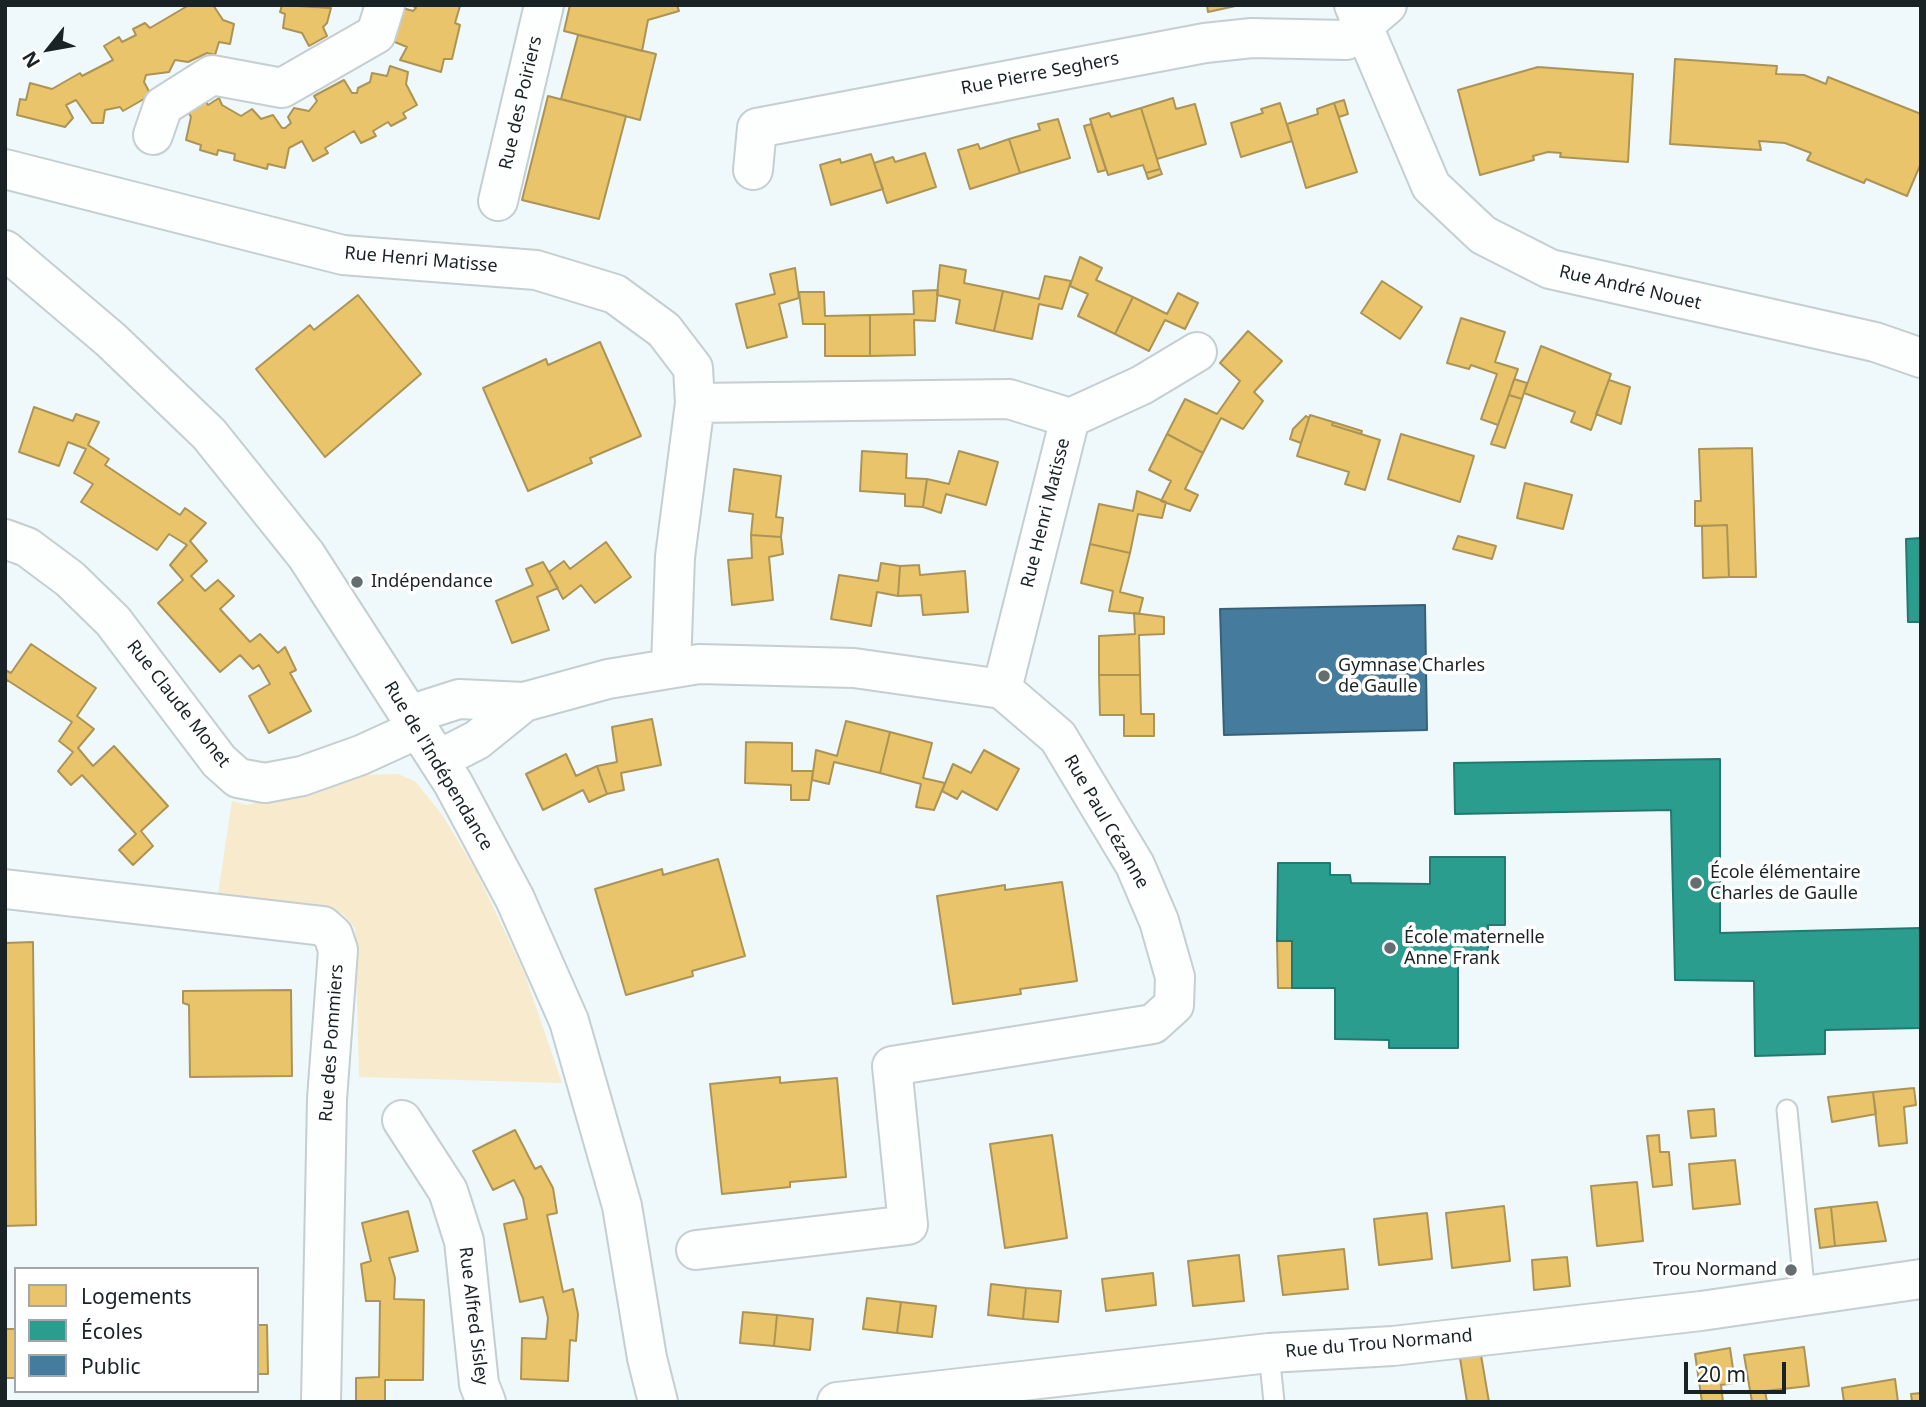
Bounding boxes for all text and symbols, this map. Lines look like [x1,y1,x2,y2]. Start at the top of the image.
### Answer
north arrow [14,14,84,84]
street label: Rue des Poiriers [495,34,547,172]
text: N [16,47,46,73]
street label: Rue Pierre Seghers [959,48,1121,100]
street label: Rue Henri Matisse [344,243,498,277]
street label: Rue André Nouet [1557,261,1703,315]
street label: Rue Henri Matisse [1017,436,1075,590]
place label: Indépendance [371,571,493,593]
marker: Indépendance [349,574,365,590]
street label: Rue Claude Monet [122,636,234,772]
place label: Gymnase Charles de Gaulle [1338,655,1485,698]
marker: Gymnase Charles de Gaulle [1316,668,1332,684]
street label: Rue de l'Indépendance [379,677,497,855]
street label: Rue Paul Cézanne [1059,751,1153,893]
place label: École élémentaire Charles de Gaulle [1710,862,1861,904]
marker: École élémentaire Charles de Gaulle [1688,875,1704,891]
place label: École maternelle Anne Frank [1404,927,1545,970]
marker: École maternelle Anne Frank [1382,940,1398,956]
street label: Rue des Pommiers [316,963,348,1123]
street label: Rue Alfred Sisley [454,1246,492,1386]
place label: Trou Normand [1653,1259,1777,1281]
marker: Trou Normand [1783,1262,1799,1278]
legend [14,1267,259,1393]
text: Logements [81,1282,192,1310]
text: Écoles [81,1317,143,1345]
street label: Rue du Trou Normand [1284,1325,1474,1363]
scale bar [1688,1348,1790,1392]
text: Public [81,1352,141,1380]
text: 20 m [1697,1360,1746,1388]

